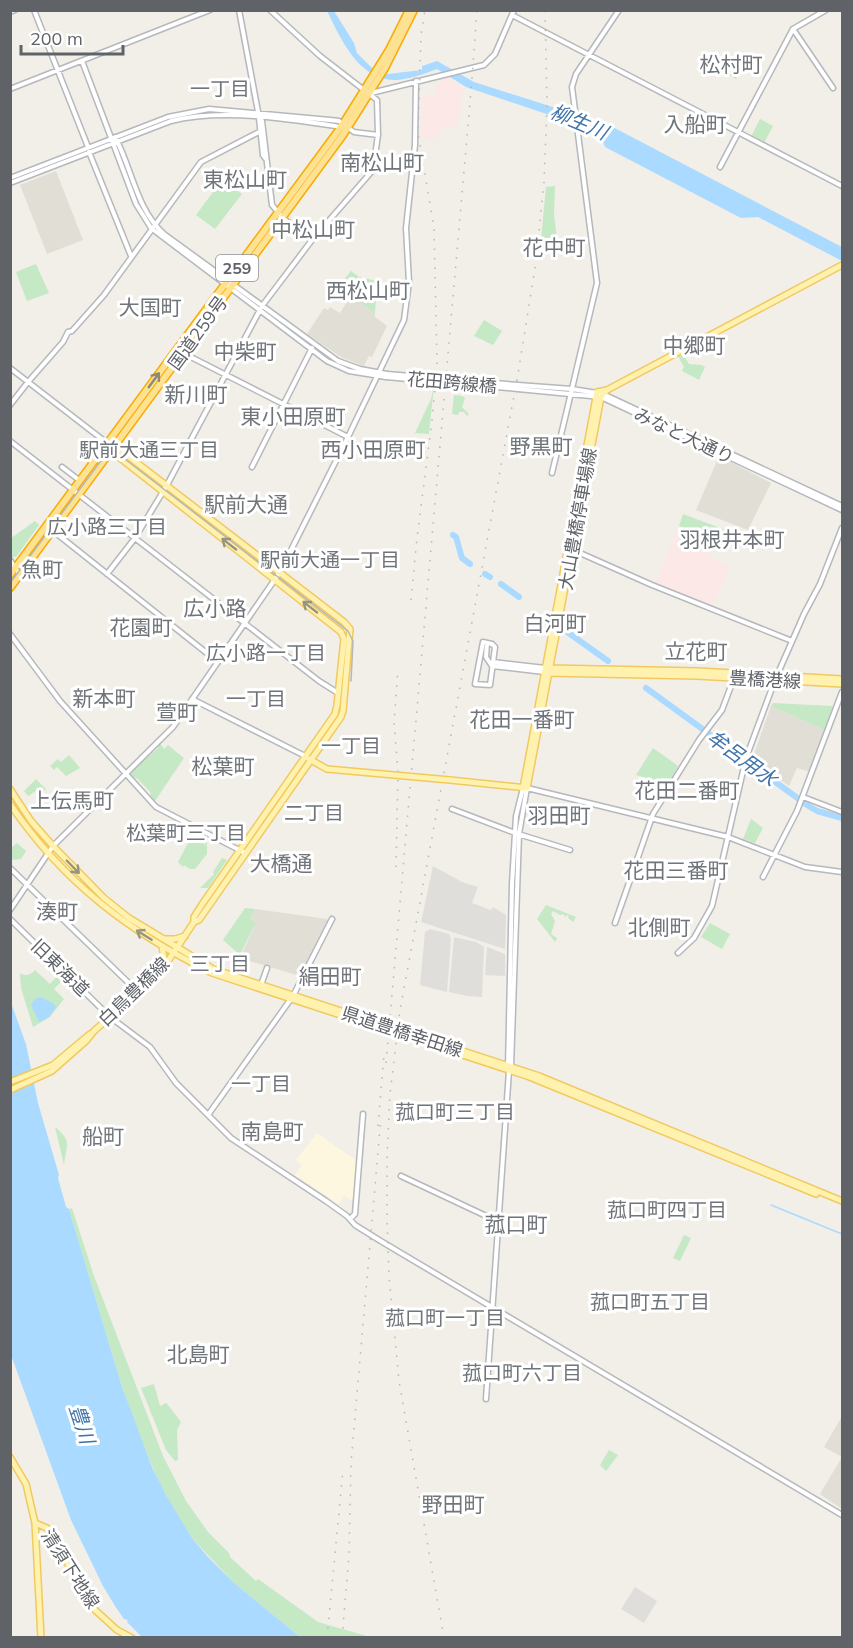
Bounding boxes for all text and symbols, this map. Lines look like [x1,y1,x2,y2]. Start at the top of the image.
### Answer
scale bar [21,18,123,56]
text: 200 m [30,27,83,50]
district label: 松村町 [700,51,763,77]
district label: 一丁目 [190,76,250,101]
water label: 柳生川 [547,98,614,146]
district label: 入船町 [664,111,727,137]
district label: 南松山町 [340,149,424,175]
district label: 東松山町 [203,166,287,192]
district label: 中松山町 [271,216,355,242]
district label: 花中町 [523,234,586,260]
road number: 259 [216,255,258,281]
district label: 西松山町 [326,277,410,303]
street label: 国道259号 [163,291,232,374]
district label: 大国町 [119,294,182,320]
district label: 中郷町 [663,332,726,358]
district label: 中柴町 [214,338,277,364]
street label: 花田跨線橋 [406,367,498,398]
one-way arrow [148,372,161,388]
district label: 新川町 [165,381,228,407]
street label: みなと大通り [630,402,738,469]
district label: 東小田原町 [241,403,346,429]
district label: 野黒町 [510,433,573,459]
district label: 西小田原町 [321,436,426,462]
district label: 駅前大通三丁目 [79,437,219,462]
street label: 大山豊橋停車場線 [554,446,601,592]
district label: 駅前大通 [204,491,288,517]
district label: 広小路三丁目 [47,514,167,539]
district label: 羽根井本町 [680,526,785,552]
one-way arrow [222,537,238,550]
district label: 駅前大通一丁目 [260,547,400,572]
district label: 魚町 [21,556,63,582]
district label: 広小路 [184,595,247,621]
one-way arrow [302,600,318,613]
district label: 白河町 [524,610,587,636]
district label: 花園町 [110,614,173,640]
district label: 立花町 [665,638,728,664]
district label: 広小路一丁目 [206,640,326,665]
street label: 豊橋港線 [728,666,802,693]
district label: 新本町 [73,685,136,711]
district label: 一丁目 [226,686,286,711]
district label: 萱町 [156,699,198,725]
district label: 花田一番町 [470,706,575,732]
water label: 牟呂用水 [703,724,784,792]
district label: 一丁目 [321,733,381,758]
district label: 松葉町 [192,753,255,779]
district label: 花田二番町 [635,777,740,803]
district label: 上伝馬町 [30,787,114,813]
district label: 二丁目 [284,800,344,825]
district label: 羽田町 [528,802,591,828]
district label: 松葉町三丁目 [126,820,246,845]
district label: 大橋通 [250,850,313,876]
district label: 花田三番町 [624,857,729,883]
one-way arrow [66,860,81,875]
district label: 湊町 [36,898,78,924]
district label: 北側町 [628,914,691,940]
one-way arrow [136,929,153,941]
street label: 旧東海道 [26,934,94,1001]
district label: 三丁目 [190,951,250,976]
street label: 白鳥豊橋線 [93,952,174,1031]
district label: 絹田町 [299,963,362,989]
street label: 県道豊橋幸田線 [339,1001,466,1062]
district label: 一丁目 [231,1071,291,1096]
district label: 菰口町三丁目 [395,1099,515,1124]
district label: 南島町 [241,1118,304,1144]
district label: 船町 [82,1123,124,1149]
district label: 菰口町四丁目 [607,1197,727,1222]
district label: 菰口町 [485,1211,548,1237]
district label: 菰口町五丁目 [590,1289,710,1314]
district label: 菰口町一丁目 [385,1305,505,1330]
district label: 北島町 [167,1341,230,1367]
district label: 菰口町六丁目 [462,1360,582,1385]
water label: 豊川 [64,1401,101,1449]
district label: 野田町 [422,1491,485,1517]
street label: 清須下地線 [36,1525,105,1613]

